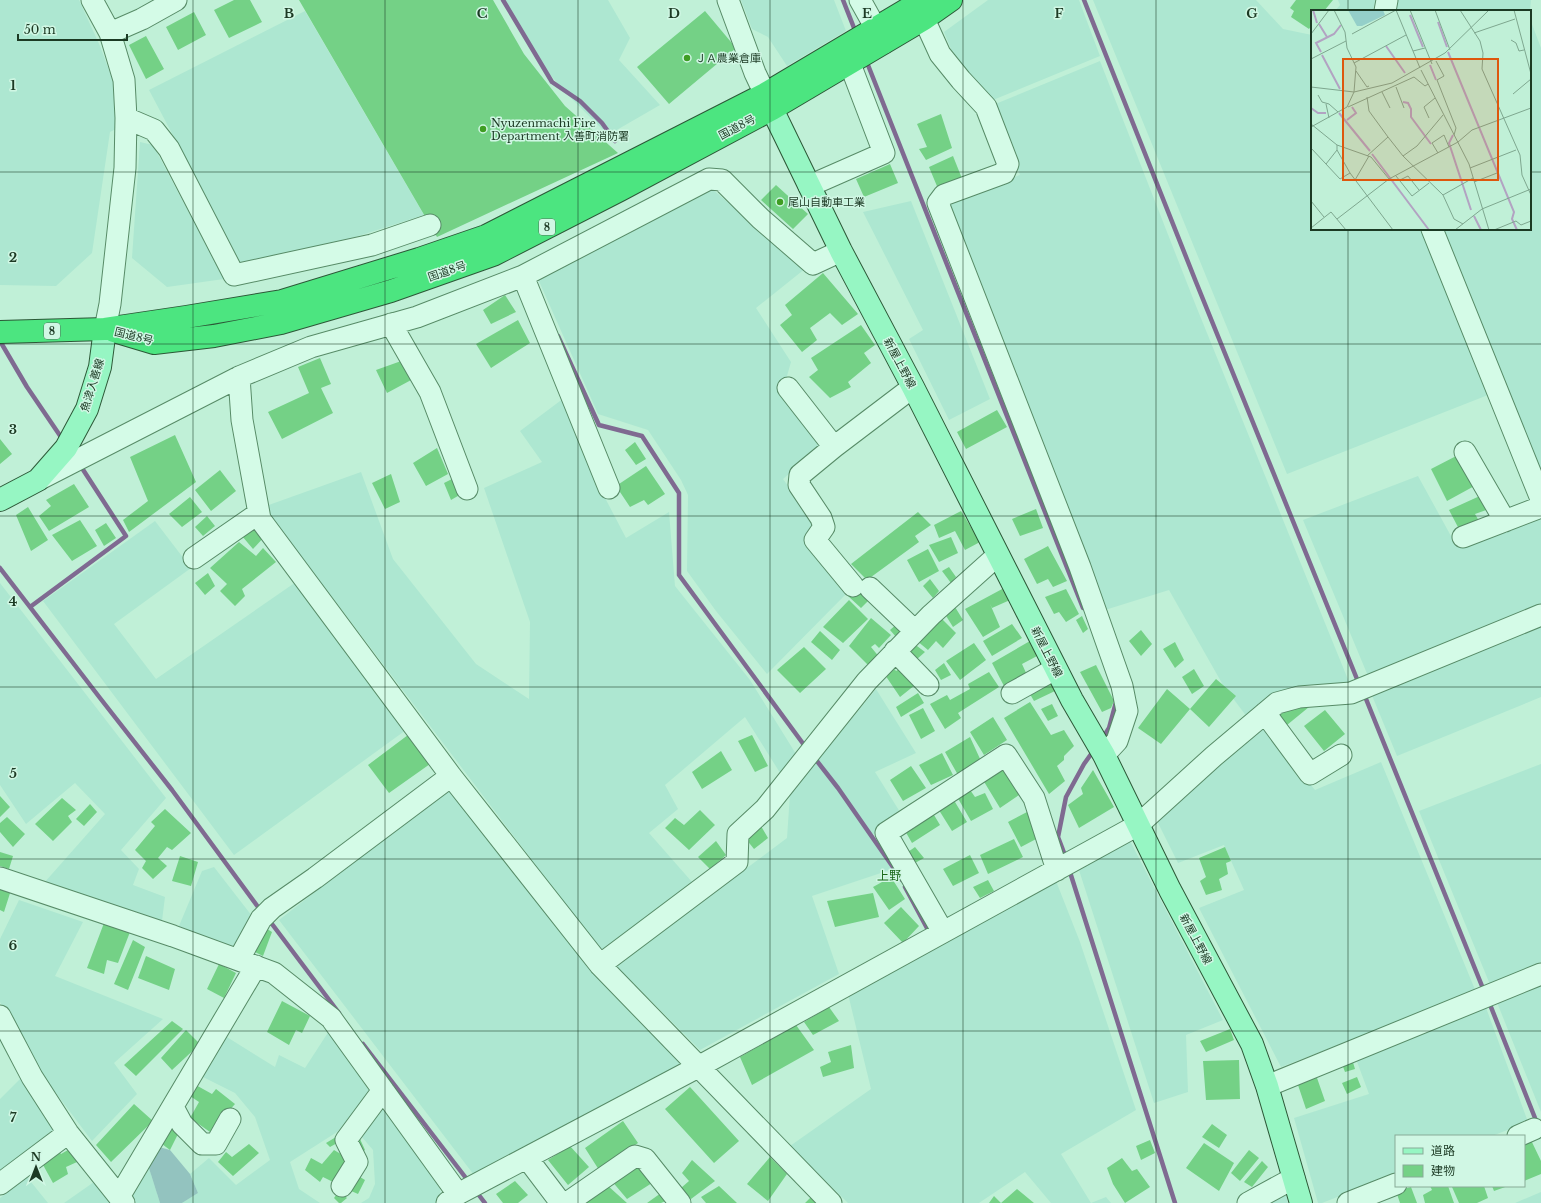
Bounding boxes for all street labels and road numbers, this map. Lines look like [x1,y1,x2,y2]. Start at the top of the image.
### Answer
street label: 国道8号 [716,112,758,142]
road number: 8 [539,219,555,235]
street label: 国道8号 [426,258,468,284]
road number: 8 [44,323,60,339]
street label: 国道8号 [113,324,155,348]
street label: 新屋上野線 [881,335,919,391]
street label: 魚津入善線 [77,357,107,413]
street label: 新屋上野線 [1028,624,1066,680]
street label: 新屋上野線 [1177,911,1215,967]

